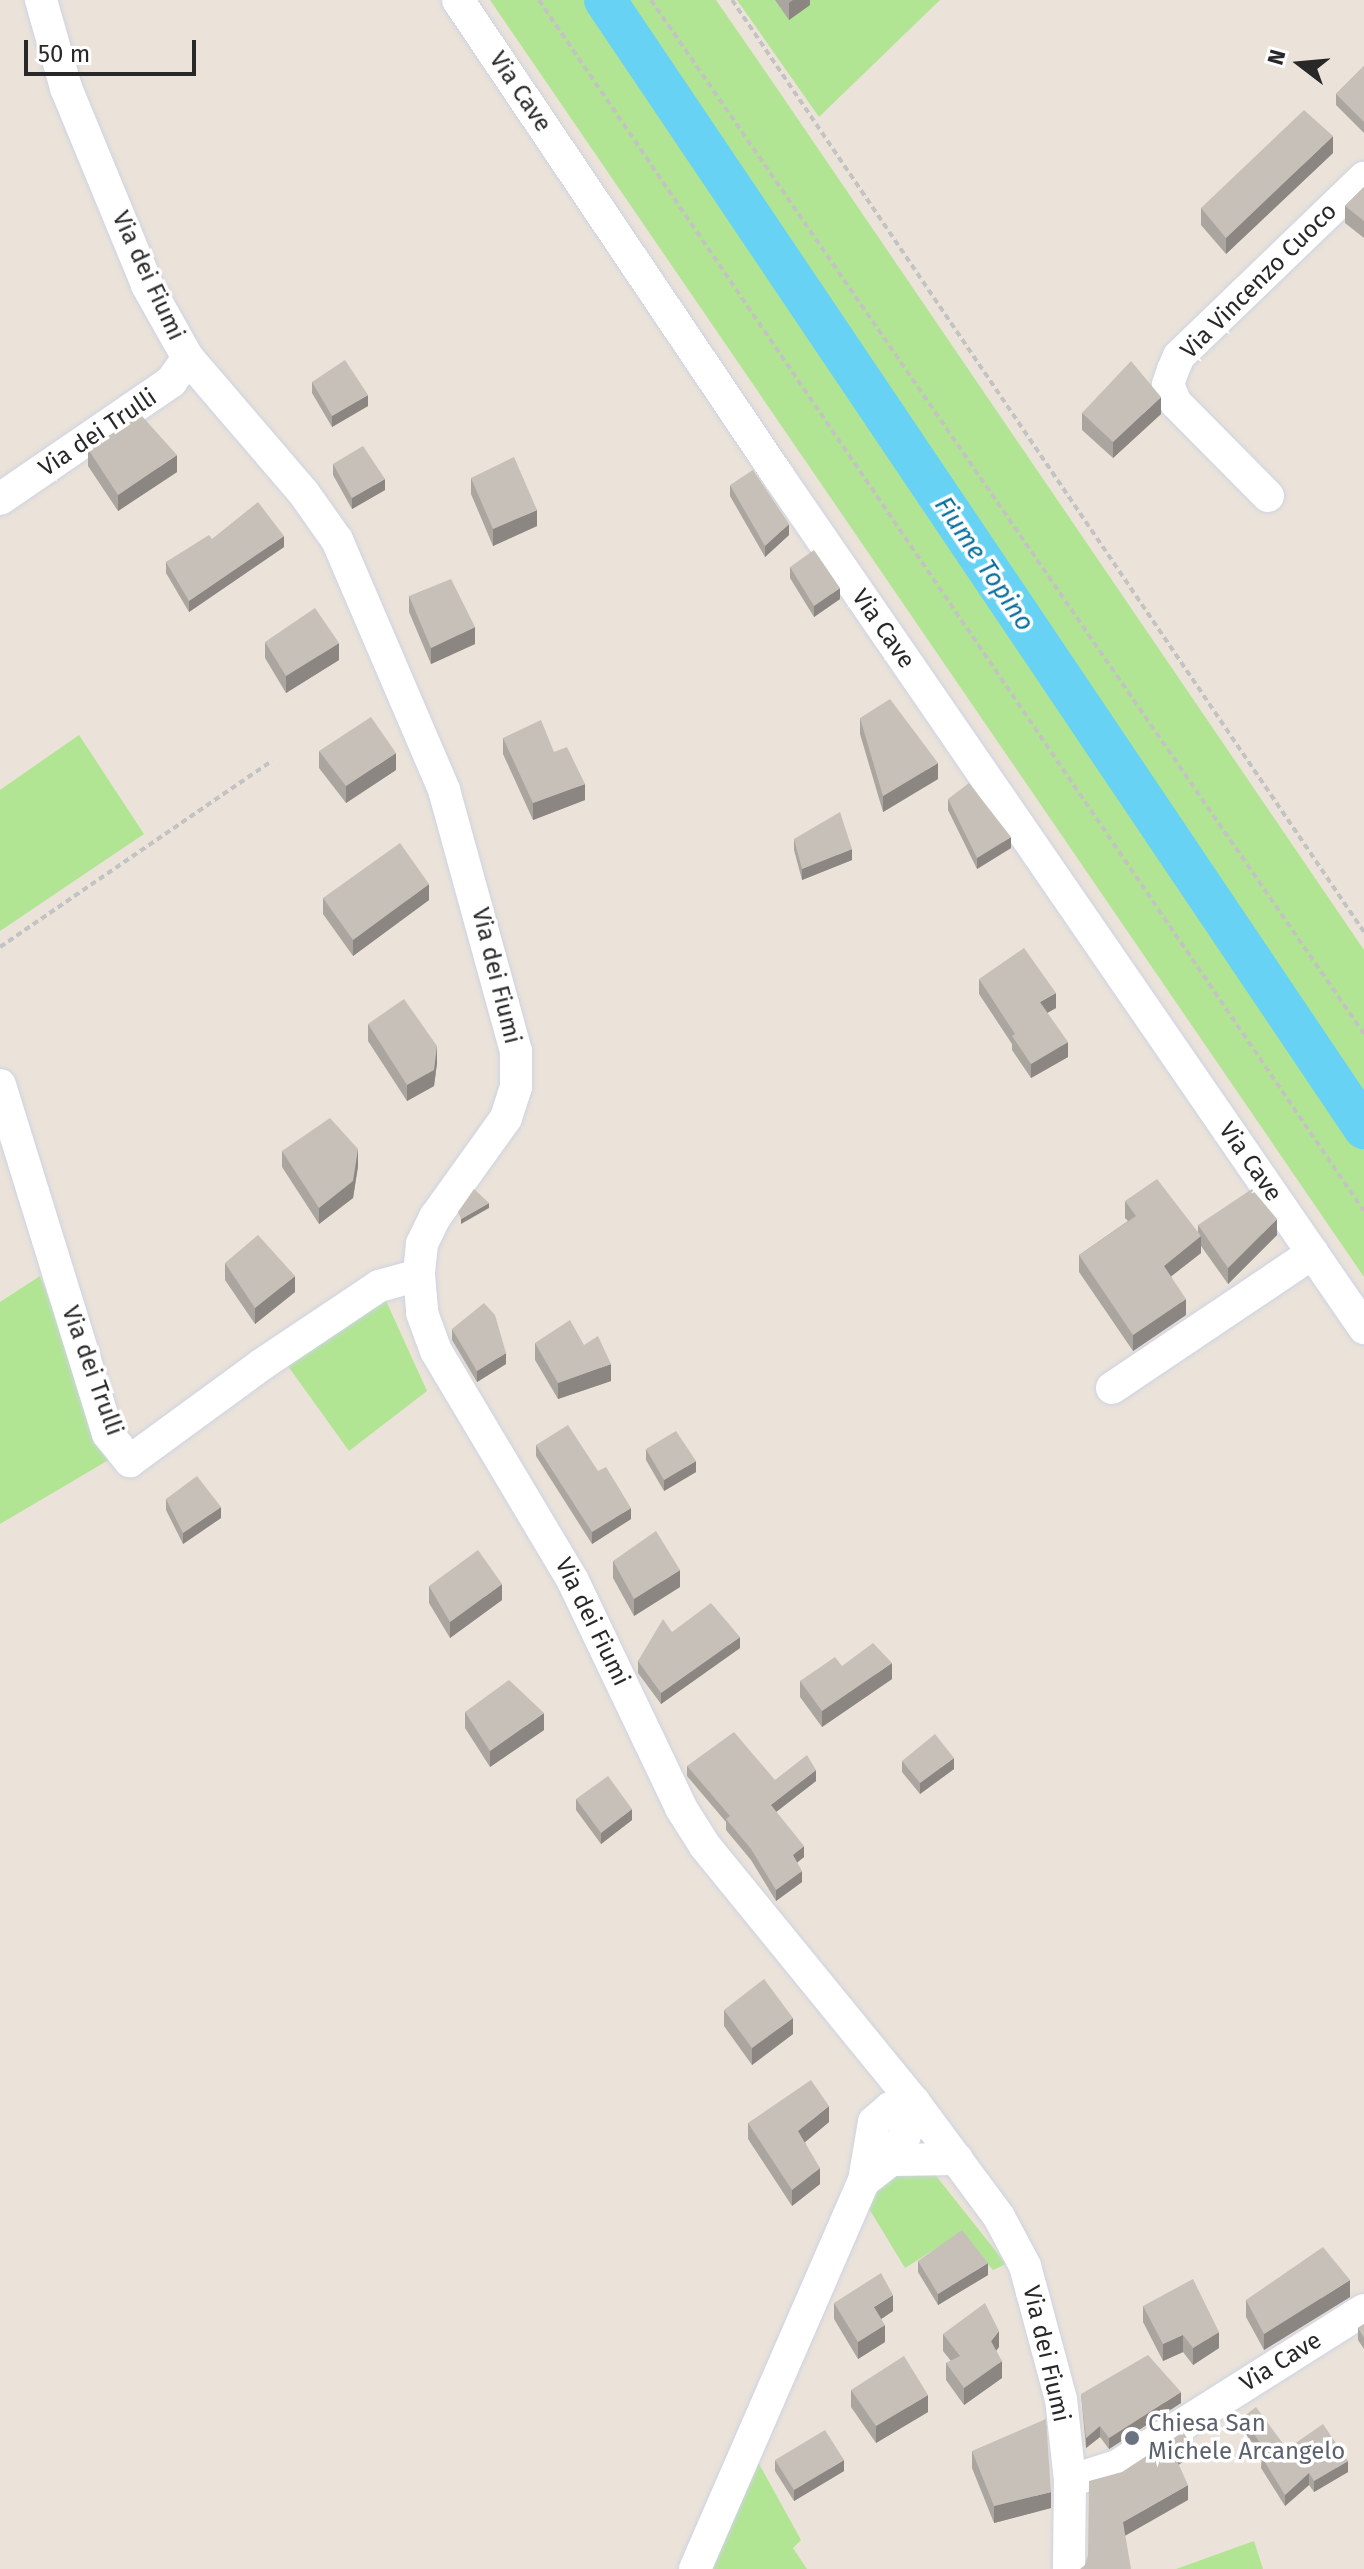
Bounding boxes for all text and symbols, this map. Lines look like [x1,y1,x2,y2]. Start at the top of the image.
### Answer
scale bar [28,24,200,74]
north arrow [1260,24,1340,104]
text: 50 m [38,40,90,68]
street label: Via Cave [483,47,557,137]
text: N [1261,47,1291,68]
street label: Via Vincenzo Cuoco [1175,197,1343,365]
street label: Via dei Fiumi [106,207,190,345]
street label: Via dei Trulli [34,383,162,483]
water label: Fiume Topino [928,491,1040,637]
street label: Via Cave [845,584,921,674]
street label: Via dei Fiumi [465,905,527,1047]
street label: Via Cave [1212,1117,1288,1207]
street label: Via dei Trulli [55,1302,129,1440]
street label: Via dei Fiumi [549,1553,635,1691]
street label: Via dei Fiumi [1016,2283,1076,2425]
street label: Via Cave [1235,2326,1327,2398]
place label: Chiesa San Michele Arcangelo [1148,2410,1345,2466]
marker: Chiesa San Michele Arcangelo [1123,2429,1141,2447]

